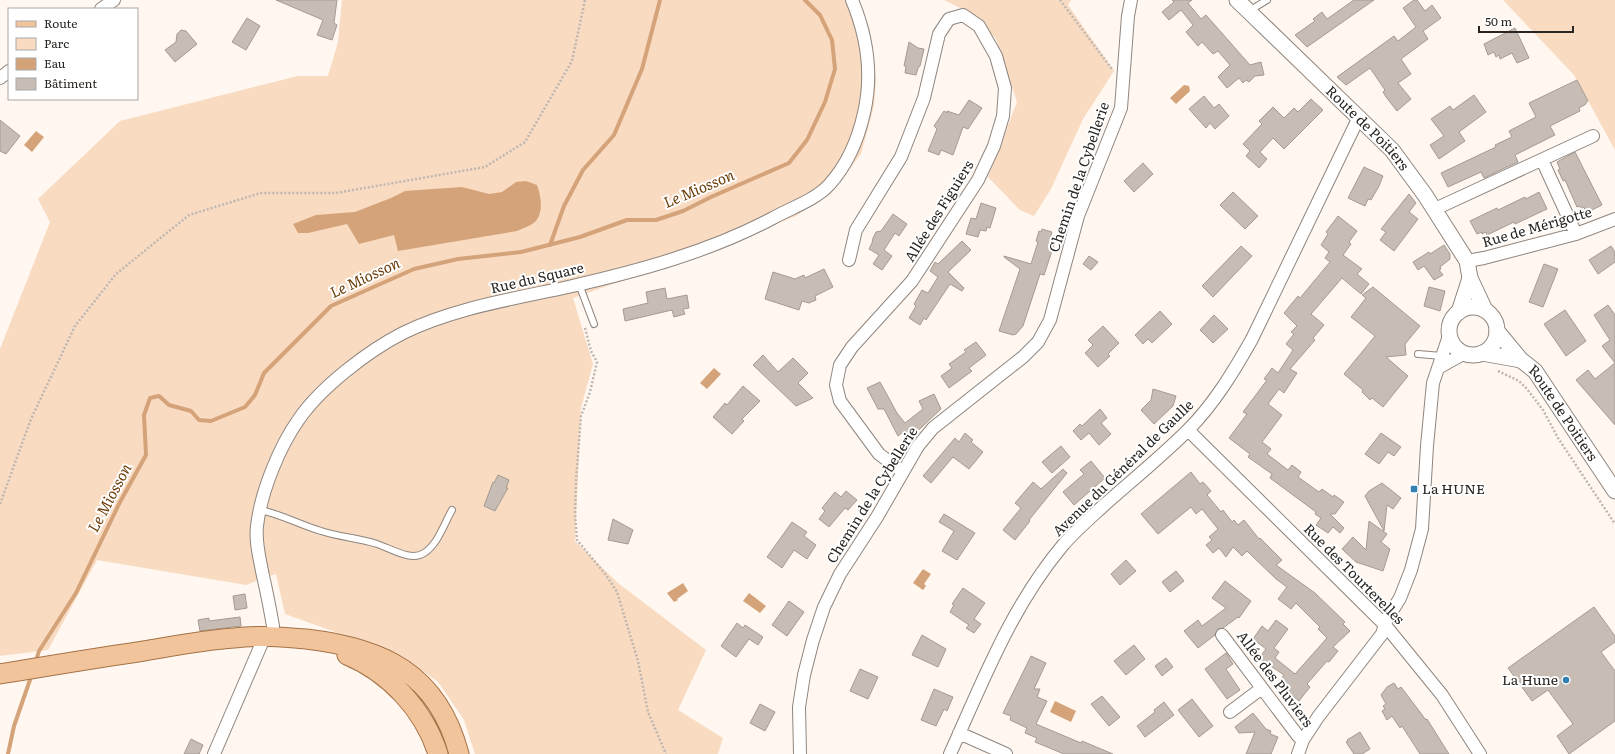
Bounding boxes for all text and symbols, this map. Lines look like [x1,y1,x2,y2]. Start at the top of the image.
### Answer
legend [8,8,138,100]
scale bar [1479,8,1573,34]
text: 50 m [1485,12,1512,30]
text: Route [44,14,78,32]
text: Parc [44,34,69,52]
text: Eau [44,54,66,72]
text: Bâtiment [44,74,97,92]
street label: Route de Poitiers [1322,80,1415,174]
street label: Chemin de la Cybellerie [1043,99,1113,254]
street label: Allée des Figuiers [899,156,977,265]
water label: Le Miosson [659,162,737,213]
street label: Rue de Mérigotte [1480,201,1594,251]
water label: Le Miosson [326,250,403,303]
street label: Rue du Square [488,257,585,297]
street label: Route de Poitiers [1525,359,1603,465]
street label: Avenue du Général de Gaulle [1047,394,1197,540]
street label: Chemin de la Cybellerie [821,422,921,567]
water label: Le Miosson [81,459,136,536]
place label: La HUNE [1422,478,1485,498]
marker: La HUNE [1409,484,1419,494]
street label: Rue des Tourterelles [1300,519,1409,628]
street label: Allée des Pluviers [1233,626,1319,731]
place label: La Hune [1502,669,1558,689]
marker: La Hune [1561,675,1571,685]

